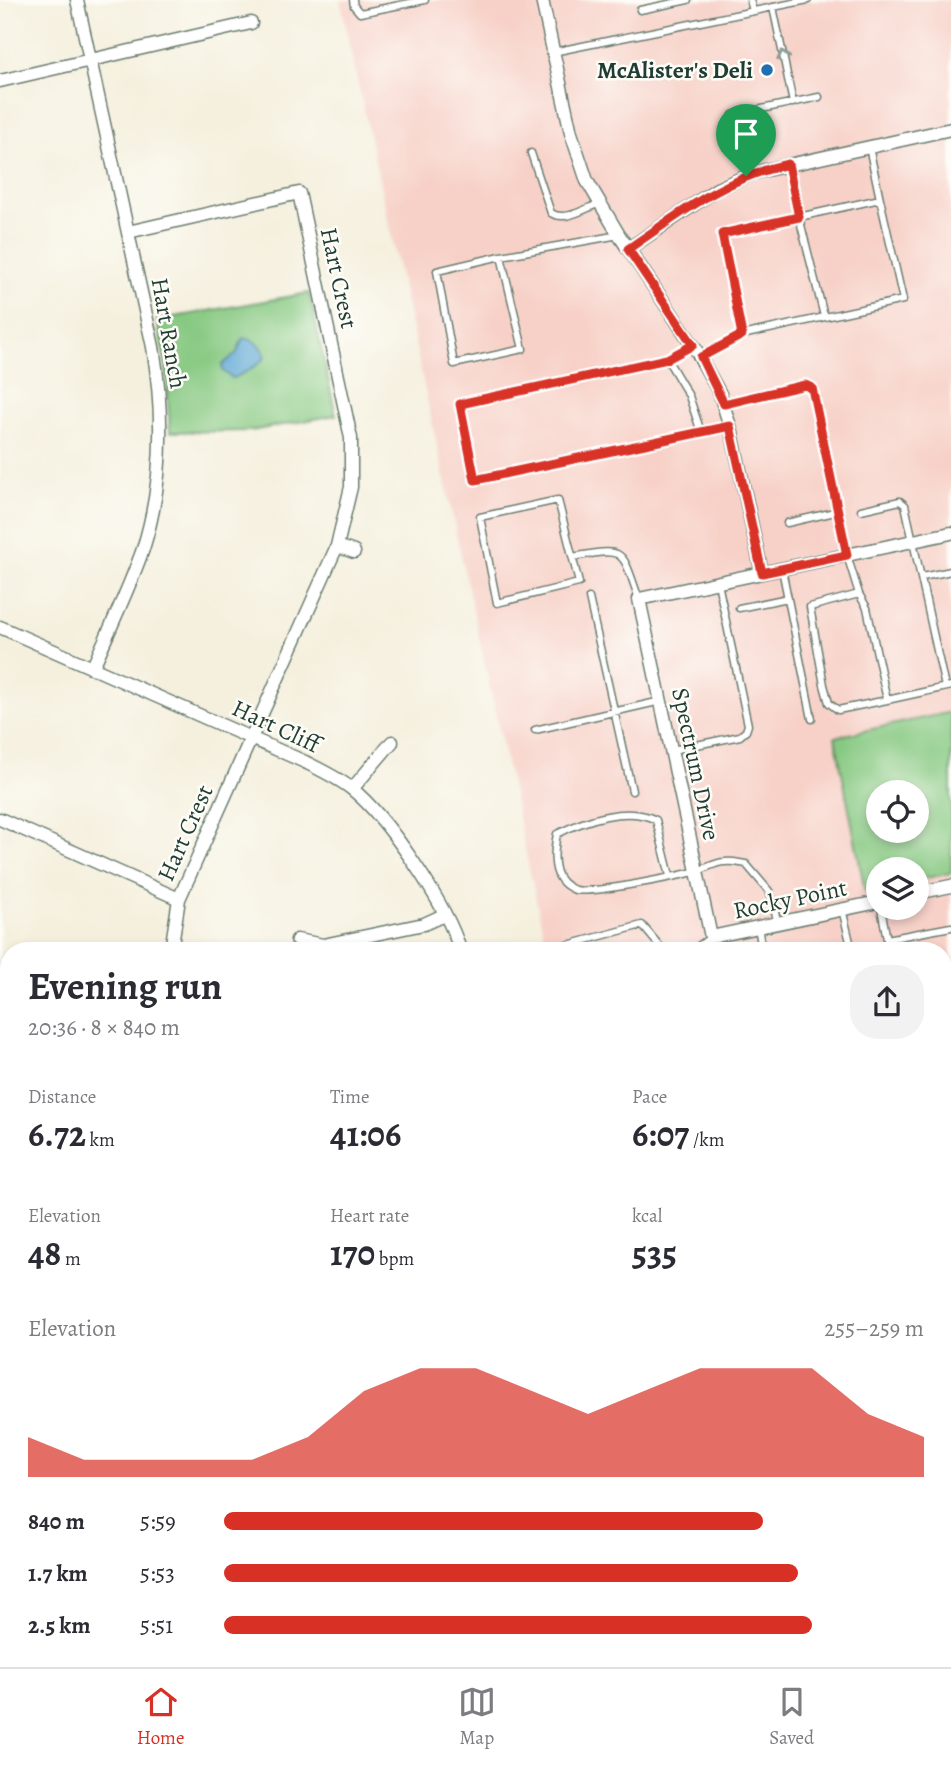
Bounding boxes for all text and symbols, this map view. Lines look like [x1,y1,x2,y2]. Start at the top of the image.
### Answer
one-way arrow [777,49,792,61]
place label: McAlister's Deli [597,54,753,86]
marker: McAlister's Deli [759,62,775,78]
pin [716,104,776,176]
icon: arrive [727,115,765,153]
street label: Hart Crest [313,225,365,332]
street label: Hart Ranch [144,275,195,391]
street label: Spectrum Drive [664,685,728,843]
street label: Hart Cliff [227,692,328,762]
street label: Hart Crest [150,780,220,886]
map controls [866,780,929,920]
button: locate [866,780,929,843]
button: layers [866,857,929,920]
street label: Rocky Point [730,871,850,927]
text: Evening run [28,960,222,1012]
button: share [850,965,924,1039]
text: 20:36 · 8 × 840 m [28,1012,180,1043]
text: Distance [28,1084,96,1110]
text: Time [330,1084,369,1110]
text: Pace [632,1084,667,1110]
text: 6.72 [28,1110,86,1158]
text: 41:06 [330,1110,401,1158]
text: 6:07 [632,1110,689,1158]
text: km [86,1127,115,1153]
text: /km [689,1127,725,1153]
text: Elevation [28,1203,101,1229]
text: Heart rate [330,1203,409,1229]
text: kcal [632,1203,662,1229]
text: 48 [28,1229,61,1277]
text: 170 [330,1229,375,1277]
text: 535 [632,1229,677,1277]
text: m [61,1246,81,1272]
text: bpm [375,1246,414,1272]
text: Elevation [28,1313,116,1344]
text: 255–259 m [824,1313,924,1344]
text: 840 m [28,1506,85,1537]
text: 5:59 [140,1506,176,1537]
text: 1.7 km [28,1558,88,1589]
text: 5:53 [140,1558,175,1589]
text: 2.5 km [28,1610,90,1641]
text: 5:51 [140,1610,173,1641]
tab: Home [137,1683,184,1751]
tab: Map [458,1683,496,1751]
tab: Saved [769,1683,814,1751]

